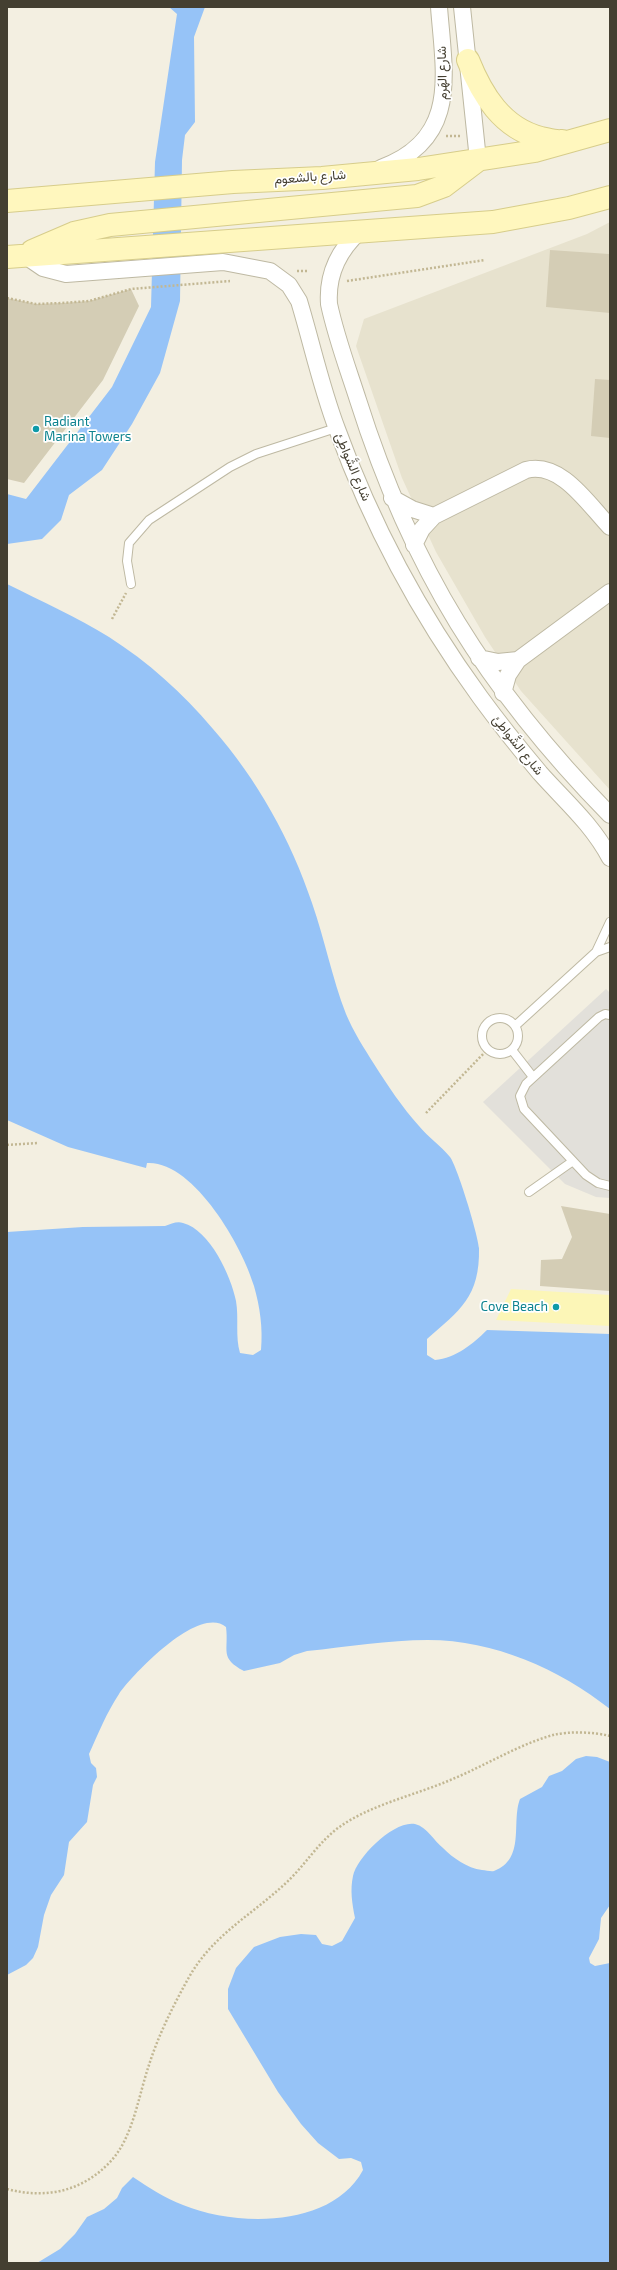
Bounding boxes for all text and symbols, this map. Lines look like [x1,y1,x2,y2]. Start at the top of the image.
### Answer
street label: شارع الهَرم [434,46,450,100]
street label: شارع بالشعوم [274,167,346,187]
place label: Radiant Marina Towers [44,414,131,445]
marker: Radiant Marina Towers [31,424,41,434]
street label: شارع الشَّواطِئ [332,431,374,503]
street label: شارع الشَّواطِئ [489,712,547,778]
place label: Cove Beach [481,1299,548,1315]
marker: Cove Beach [551,1302,561,1312]

